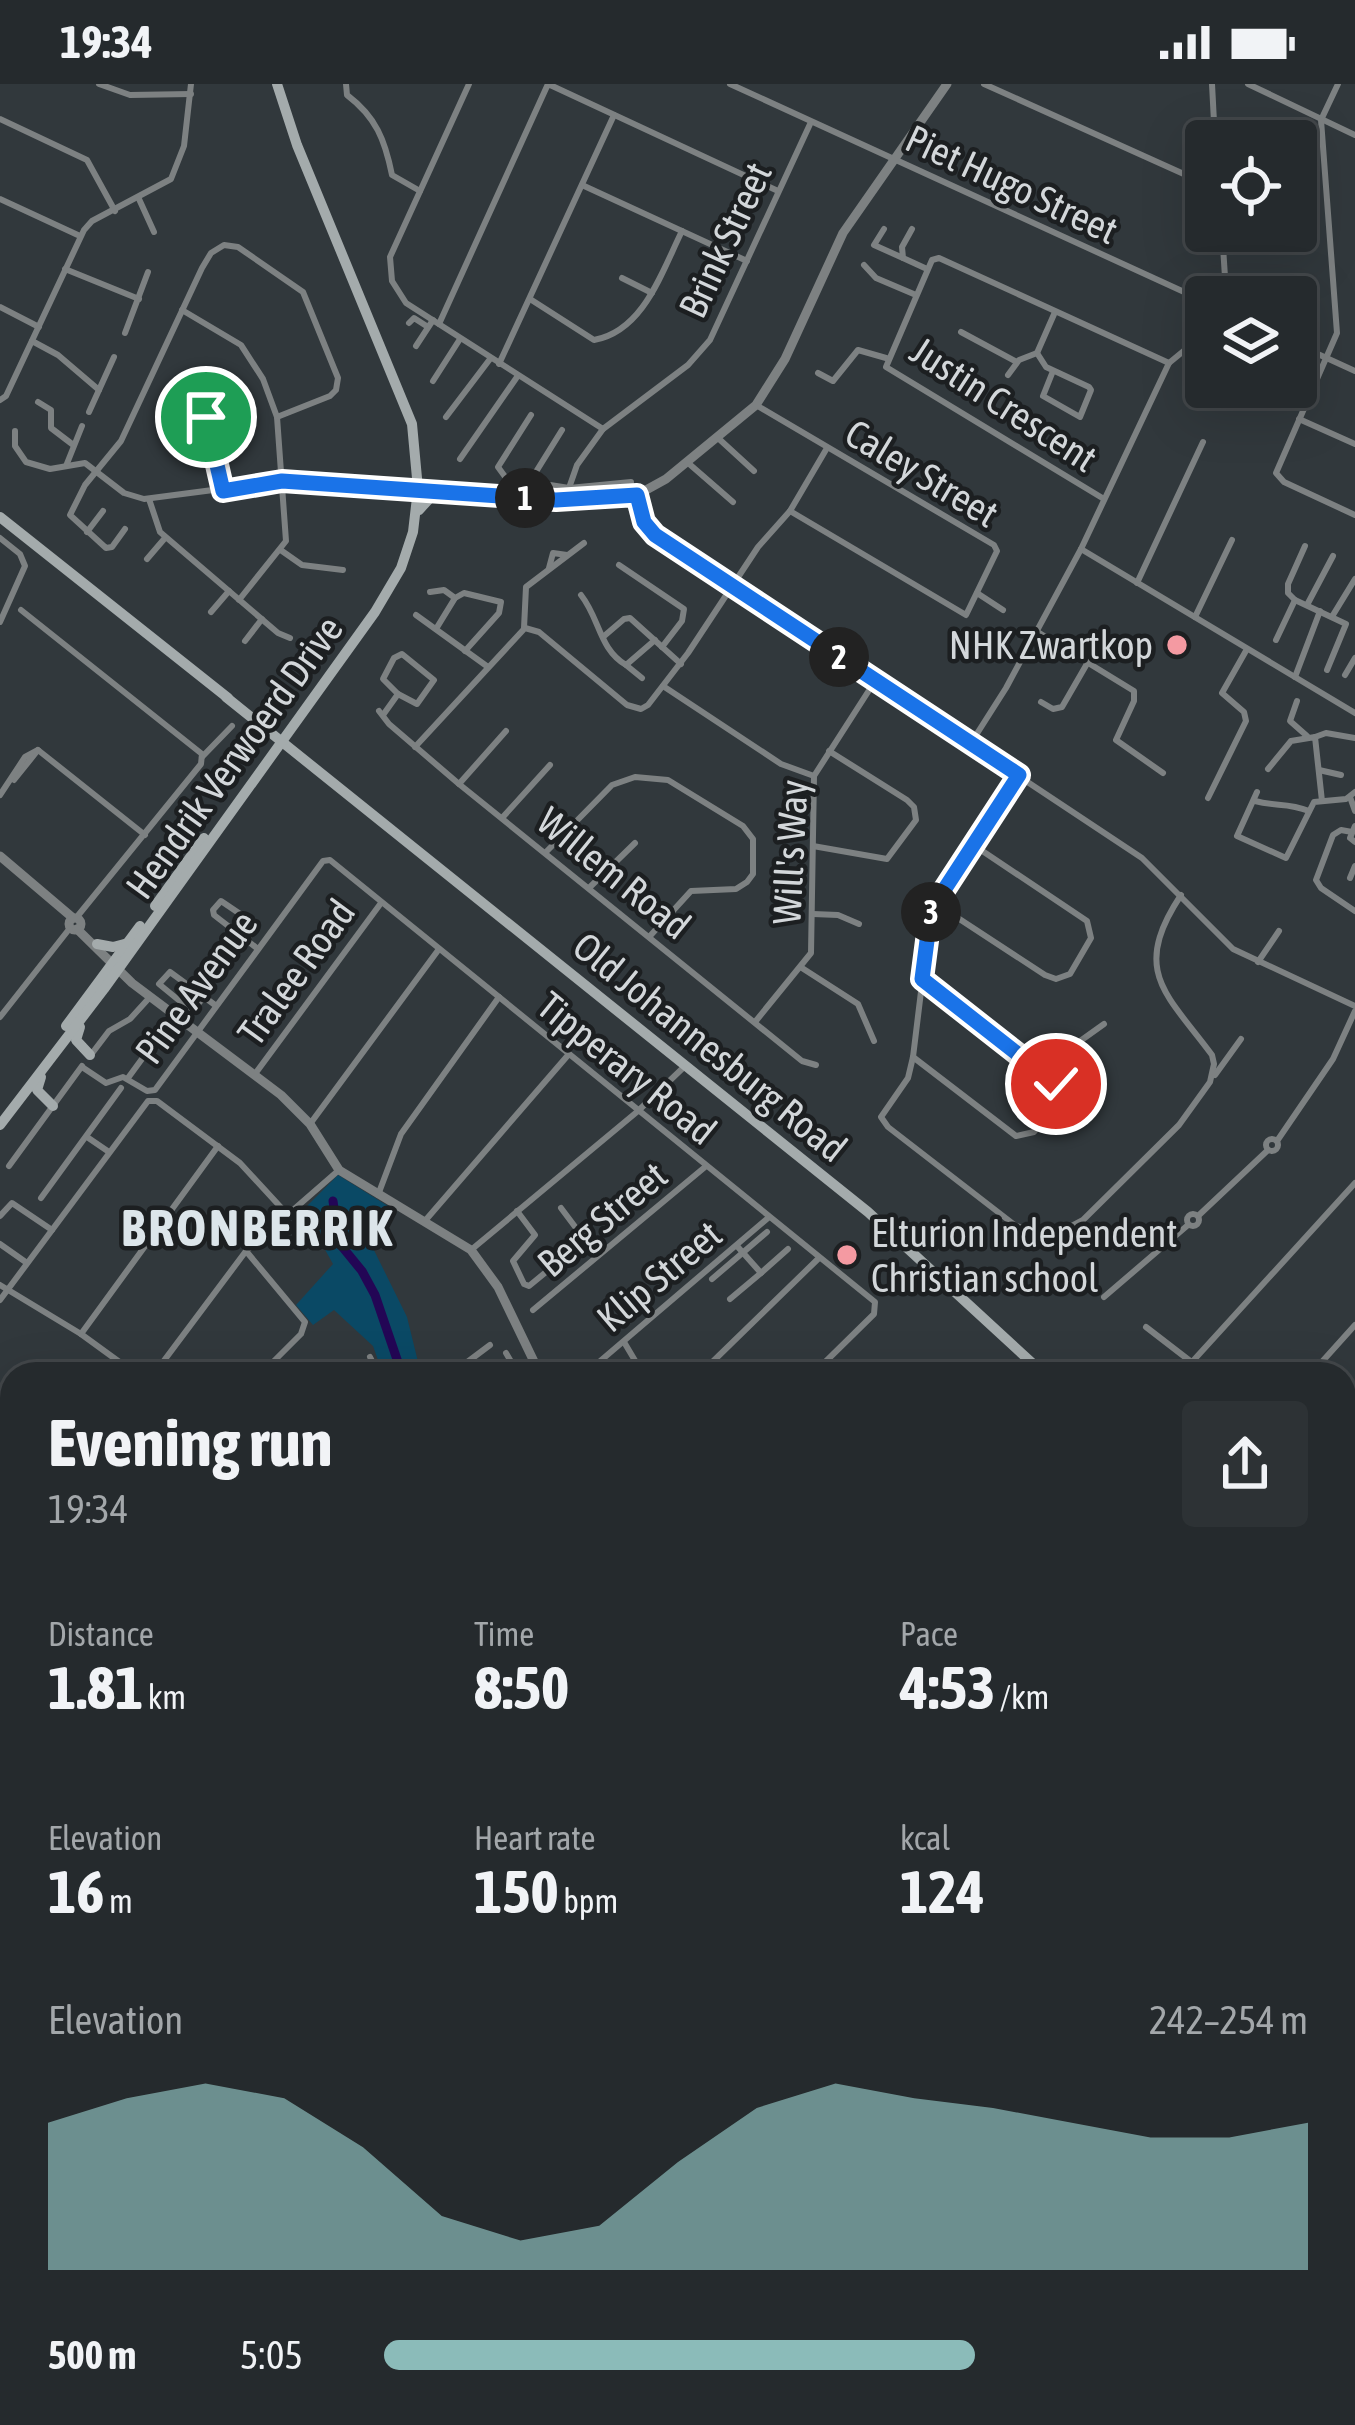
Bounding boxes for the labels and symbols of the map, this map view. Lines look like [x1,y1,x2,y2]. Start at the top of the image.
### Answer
street label: Piet Hugo Street [899,116,1125,252]
street label: Brink Street [670,156,780,324]
street label: Justin Crescent [903,328,1105,480]
pin [155,366,257,468]
street label: Caley Street [838,410,1006,536]
pin: 1 [495,468,555,528]
street label: Hendrik Verwoerd Drive [117,607,351,907]
place label: NHK Zwartkop [949,623,1153,667]
pin: 2 [809,627,869,687]
marker: NHK Zwartkop [1164,632,1190,658]
street label: Will's Way [764,779,816,925]
street label: Willem Road [529,798,699,948]
pin: 3 [901,882,961,942]
street label: Tralee Road [229,891,363,1053]
street label: Pine Avenue [126,902,266,1072]
street label: Old Johannesburg Road [565,924,855,1170]
street label: Tipperary Road [529,983,725,1153]
pin [1005,1033,1107,1135]
street label: Berg Street [529,1153,675,1285]
district label: BRONBERRIK [121,1198,395,1257]
place label: Elturion Independent Christian school [871,1211,1178,1300]
street label: Klip Street [588,1212,730,1340]
marker: Elturion Independent Christian school [834,1242,860,1268]

